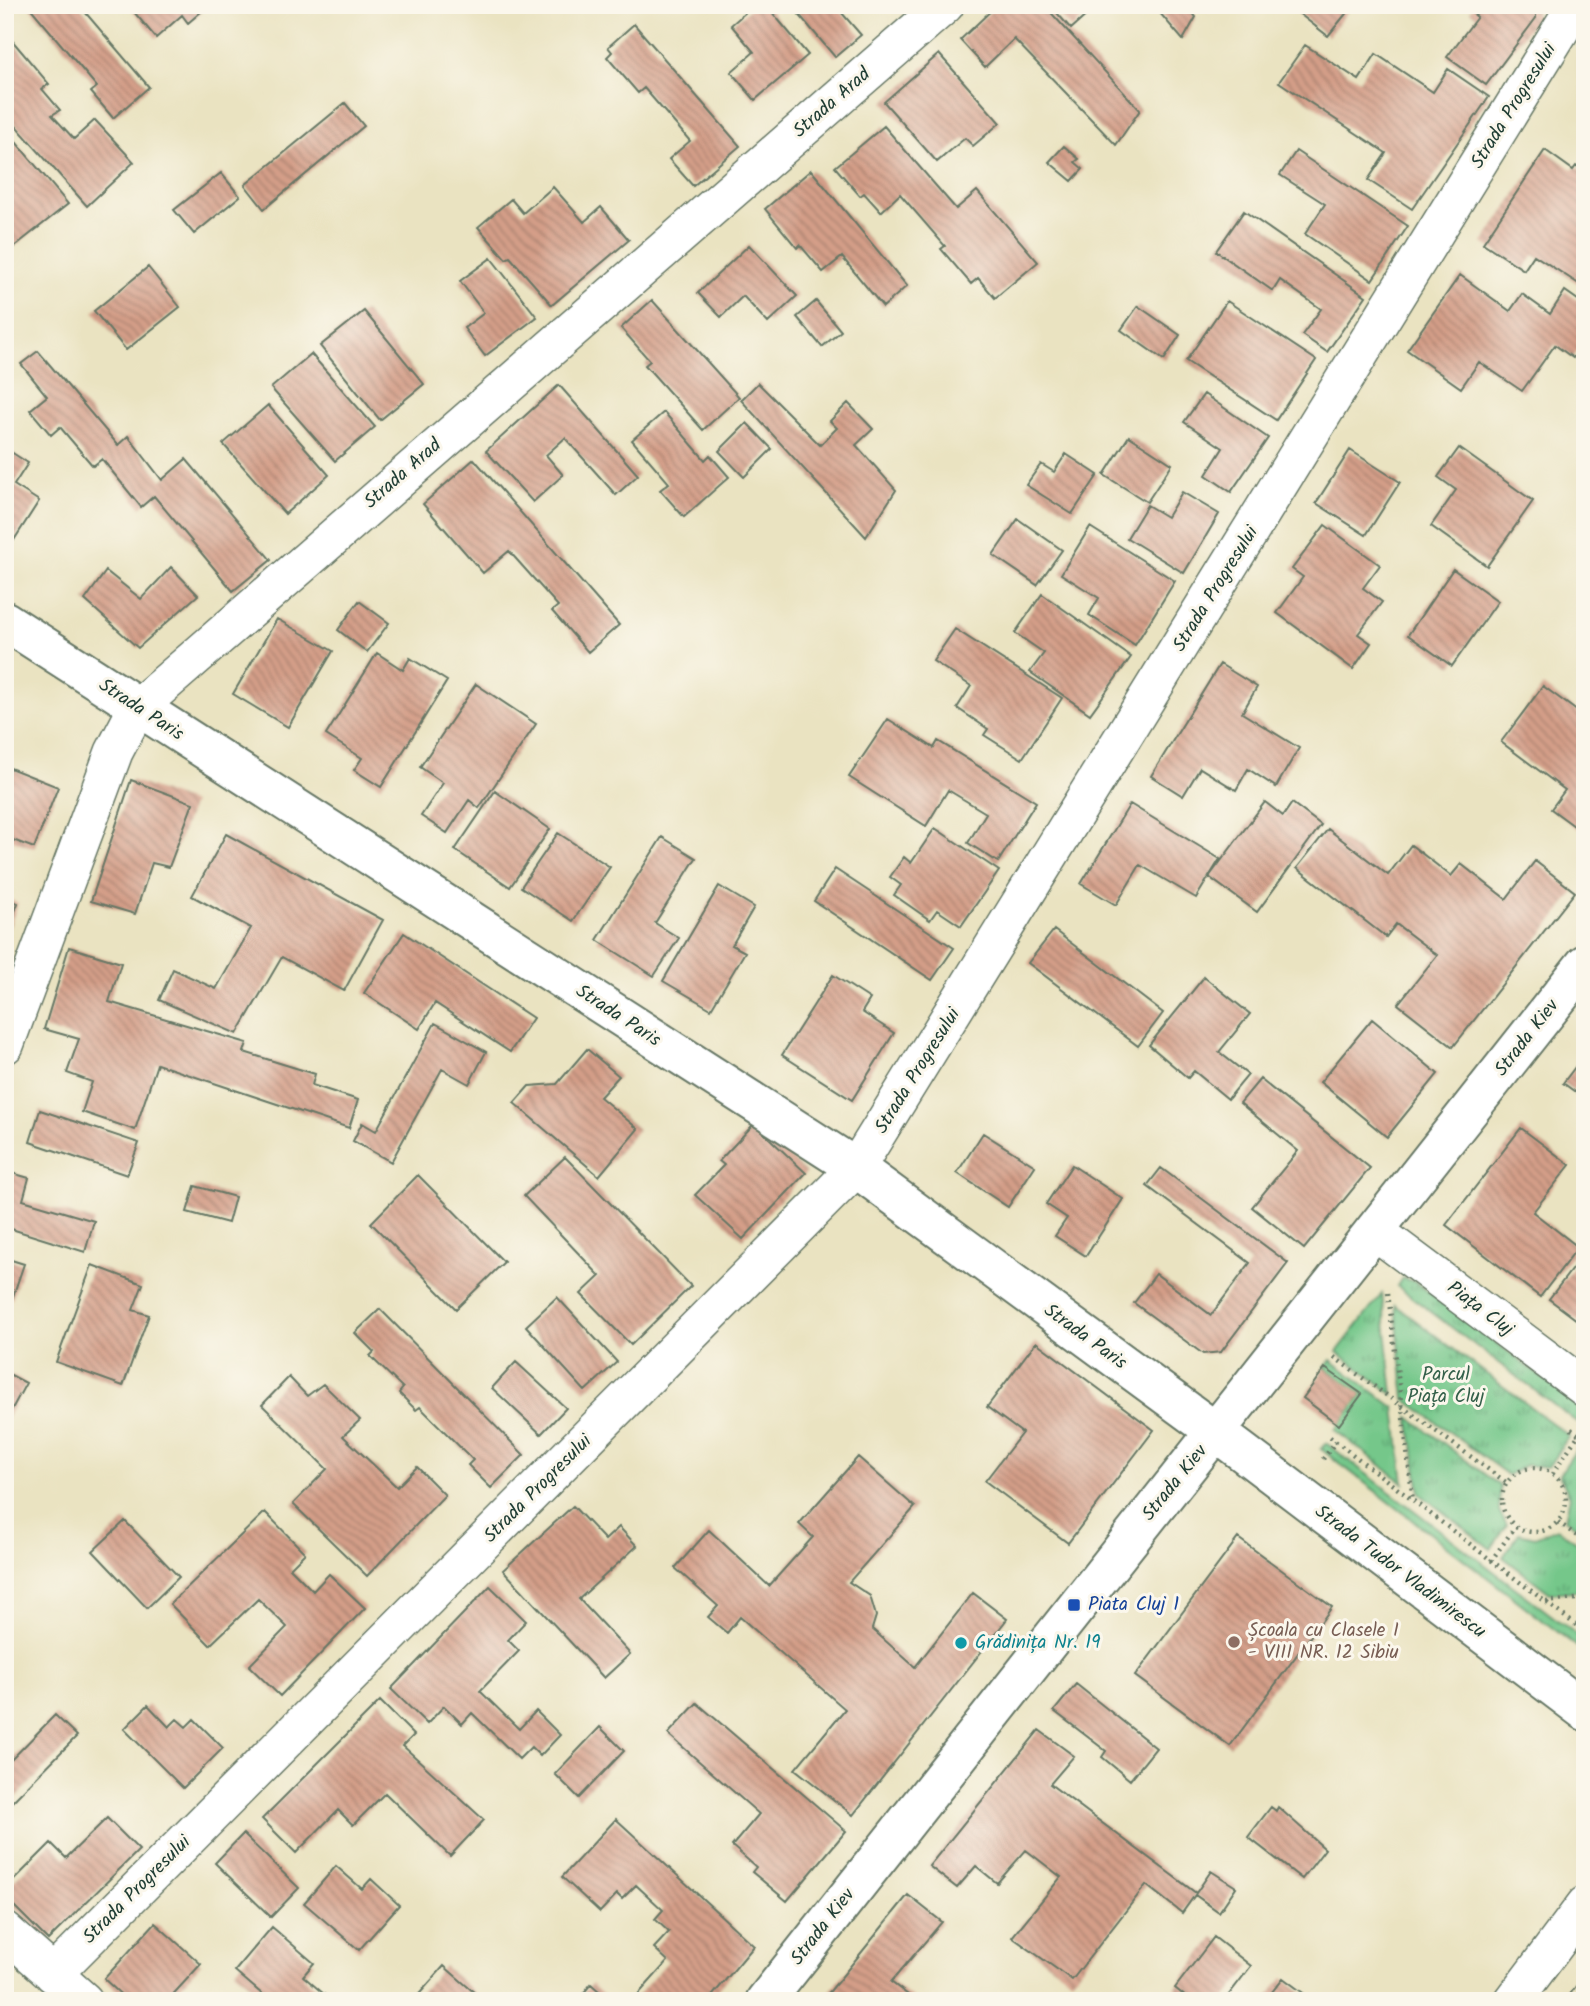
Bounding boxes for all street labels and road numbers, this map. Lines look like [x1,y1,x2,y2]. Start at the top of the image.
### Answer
street label: Strada Progresului [1463,36,1565,175]
street label: Strada Arad [786,60,878,145]
street label: Strada Arad [357,431,449,516]
street label: Strada Progresului [1165,519,1267,658]
street label: Strada Paris [92,671,190,749]
street label: Strada Paris [569,977,667,1055]
street label: Strada Kiev [1487,992,1567,1083]
street label: Strada Progresului [867,1001,969,1140]
street label: Piața Cluj [1440,1274,1521,1345]
street label: Strada Paris [1037,1296,1133,1378]
street label: Strada Progresului [477,1427,600,1550]
street label: Strada Kiev [1135,1437,1216,1528]
street label: Strada Tudor Vladimirescu [1308,1497,1492,1647]
street label: Strada Progresului [76,1828,199,1951]
street label: Strada Kiev [783,1881,863,1972]

